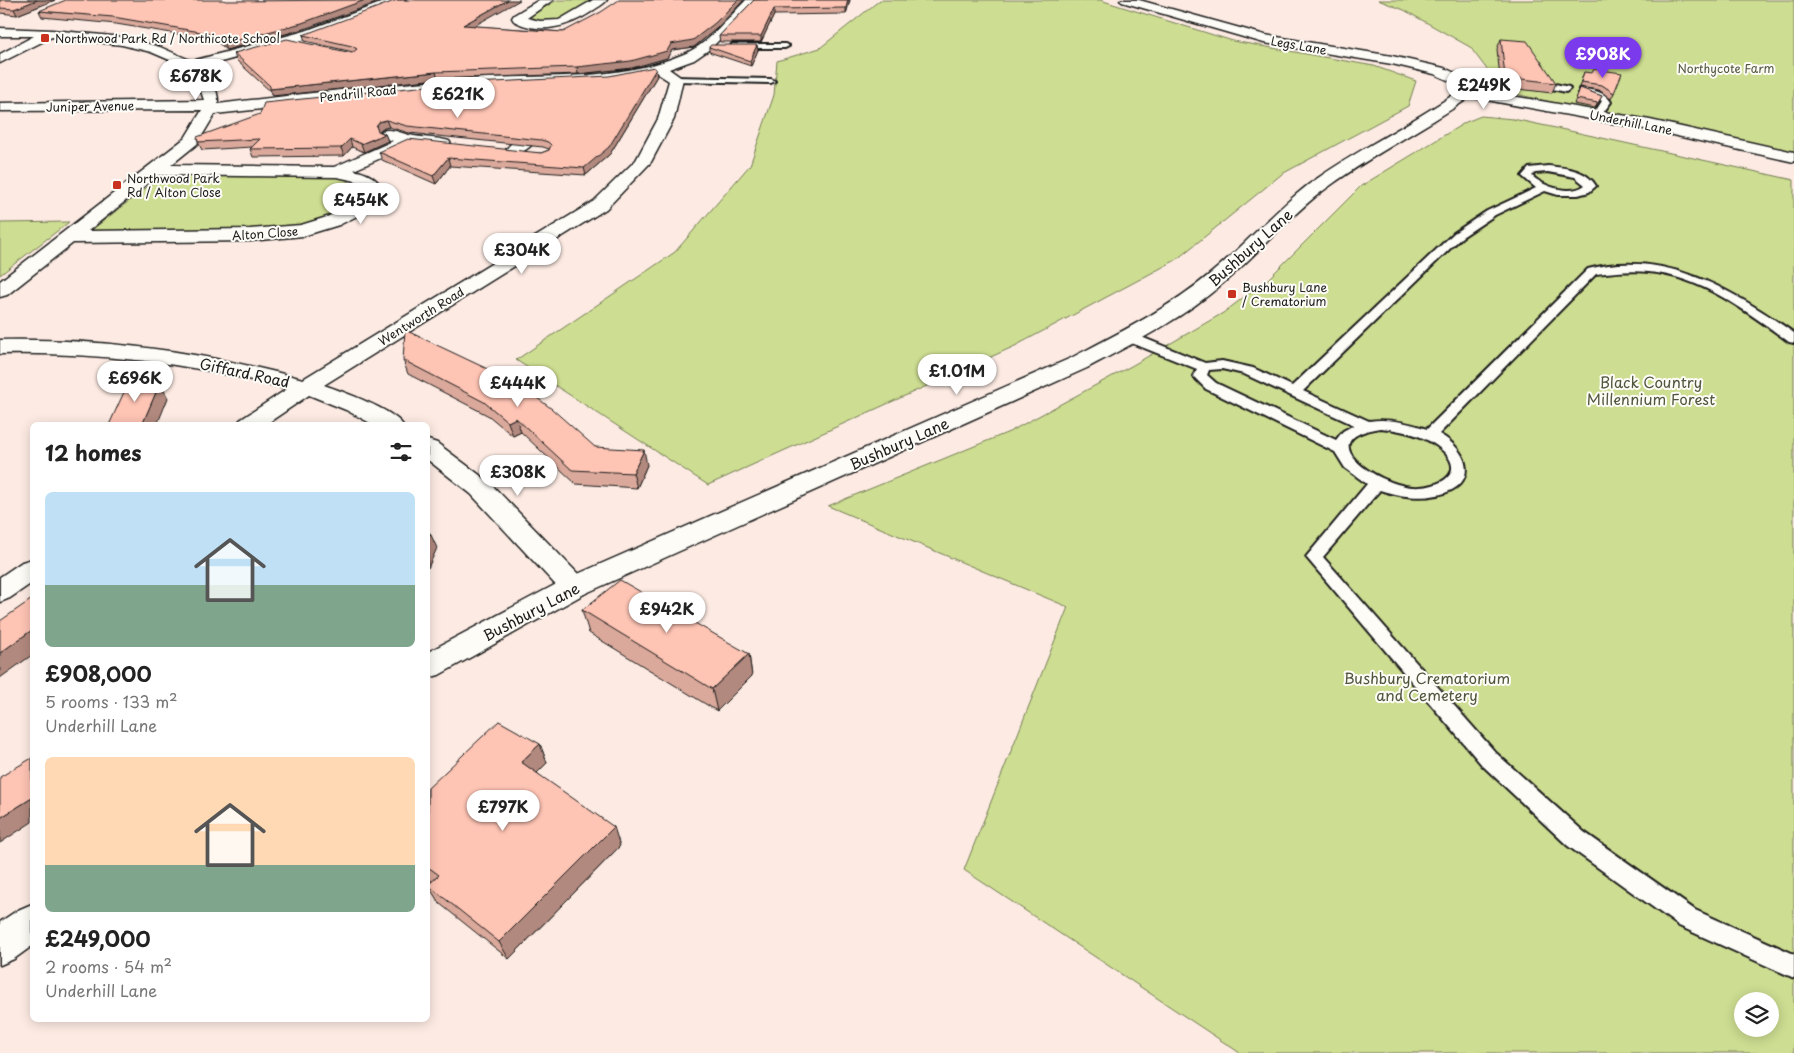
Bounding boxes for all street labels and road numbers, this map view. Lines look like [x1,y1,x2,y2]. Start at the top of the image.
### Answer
street label: Legs Lane [1270,31,1329,59]
street label: Pendrill Road [319,80,397,106]
street label: Juniper Avenue [46,96,135,116]
street label: Underhill Lane [1588,105,1674,139]
street label: Bushbury Lane [1203,203,1297,291]
street label: Alton Close [231,222,299,244]
street label: Wentworth Road [375,282,467,350]
street label: Giffard Road [198,351,292,393]
street label: Bushbury Lane [846,411,952,475]
street label: Bushbury Lane [479,576,583,646]

